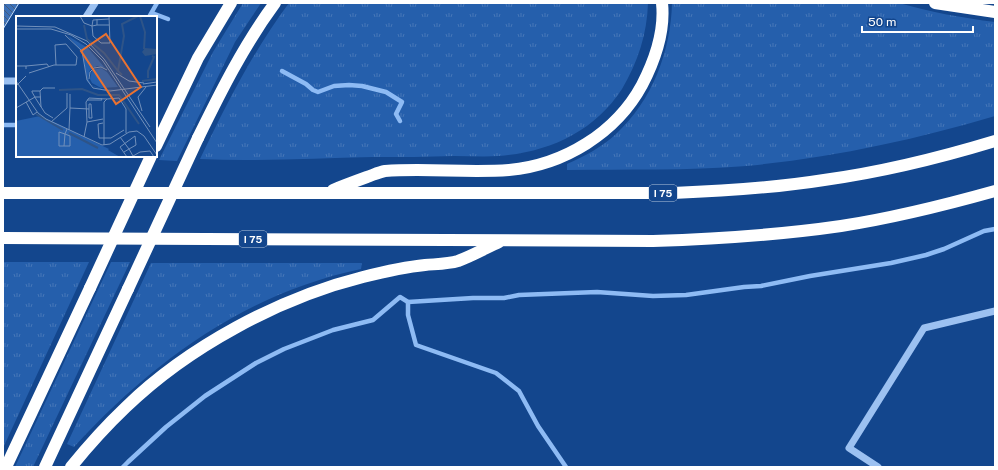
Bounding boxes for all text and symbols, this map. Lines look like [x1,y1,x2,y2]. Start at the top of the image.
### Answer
scale bar [862,8,973,34]
text: 50 m [868,15,896,29]
inset map [16,16,157,157]
road number: I 75 [649,185,677,201]
road number: I 75 [239,231,267,247]

